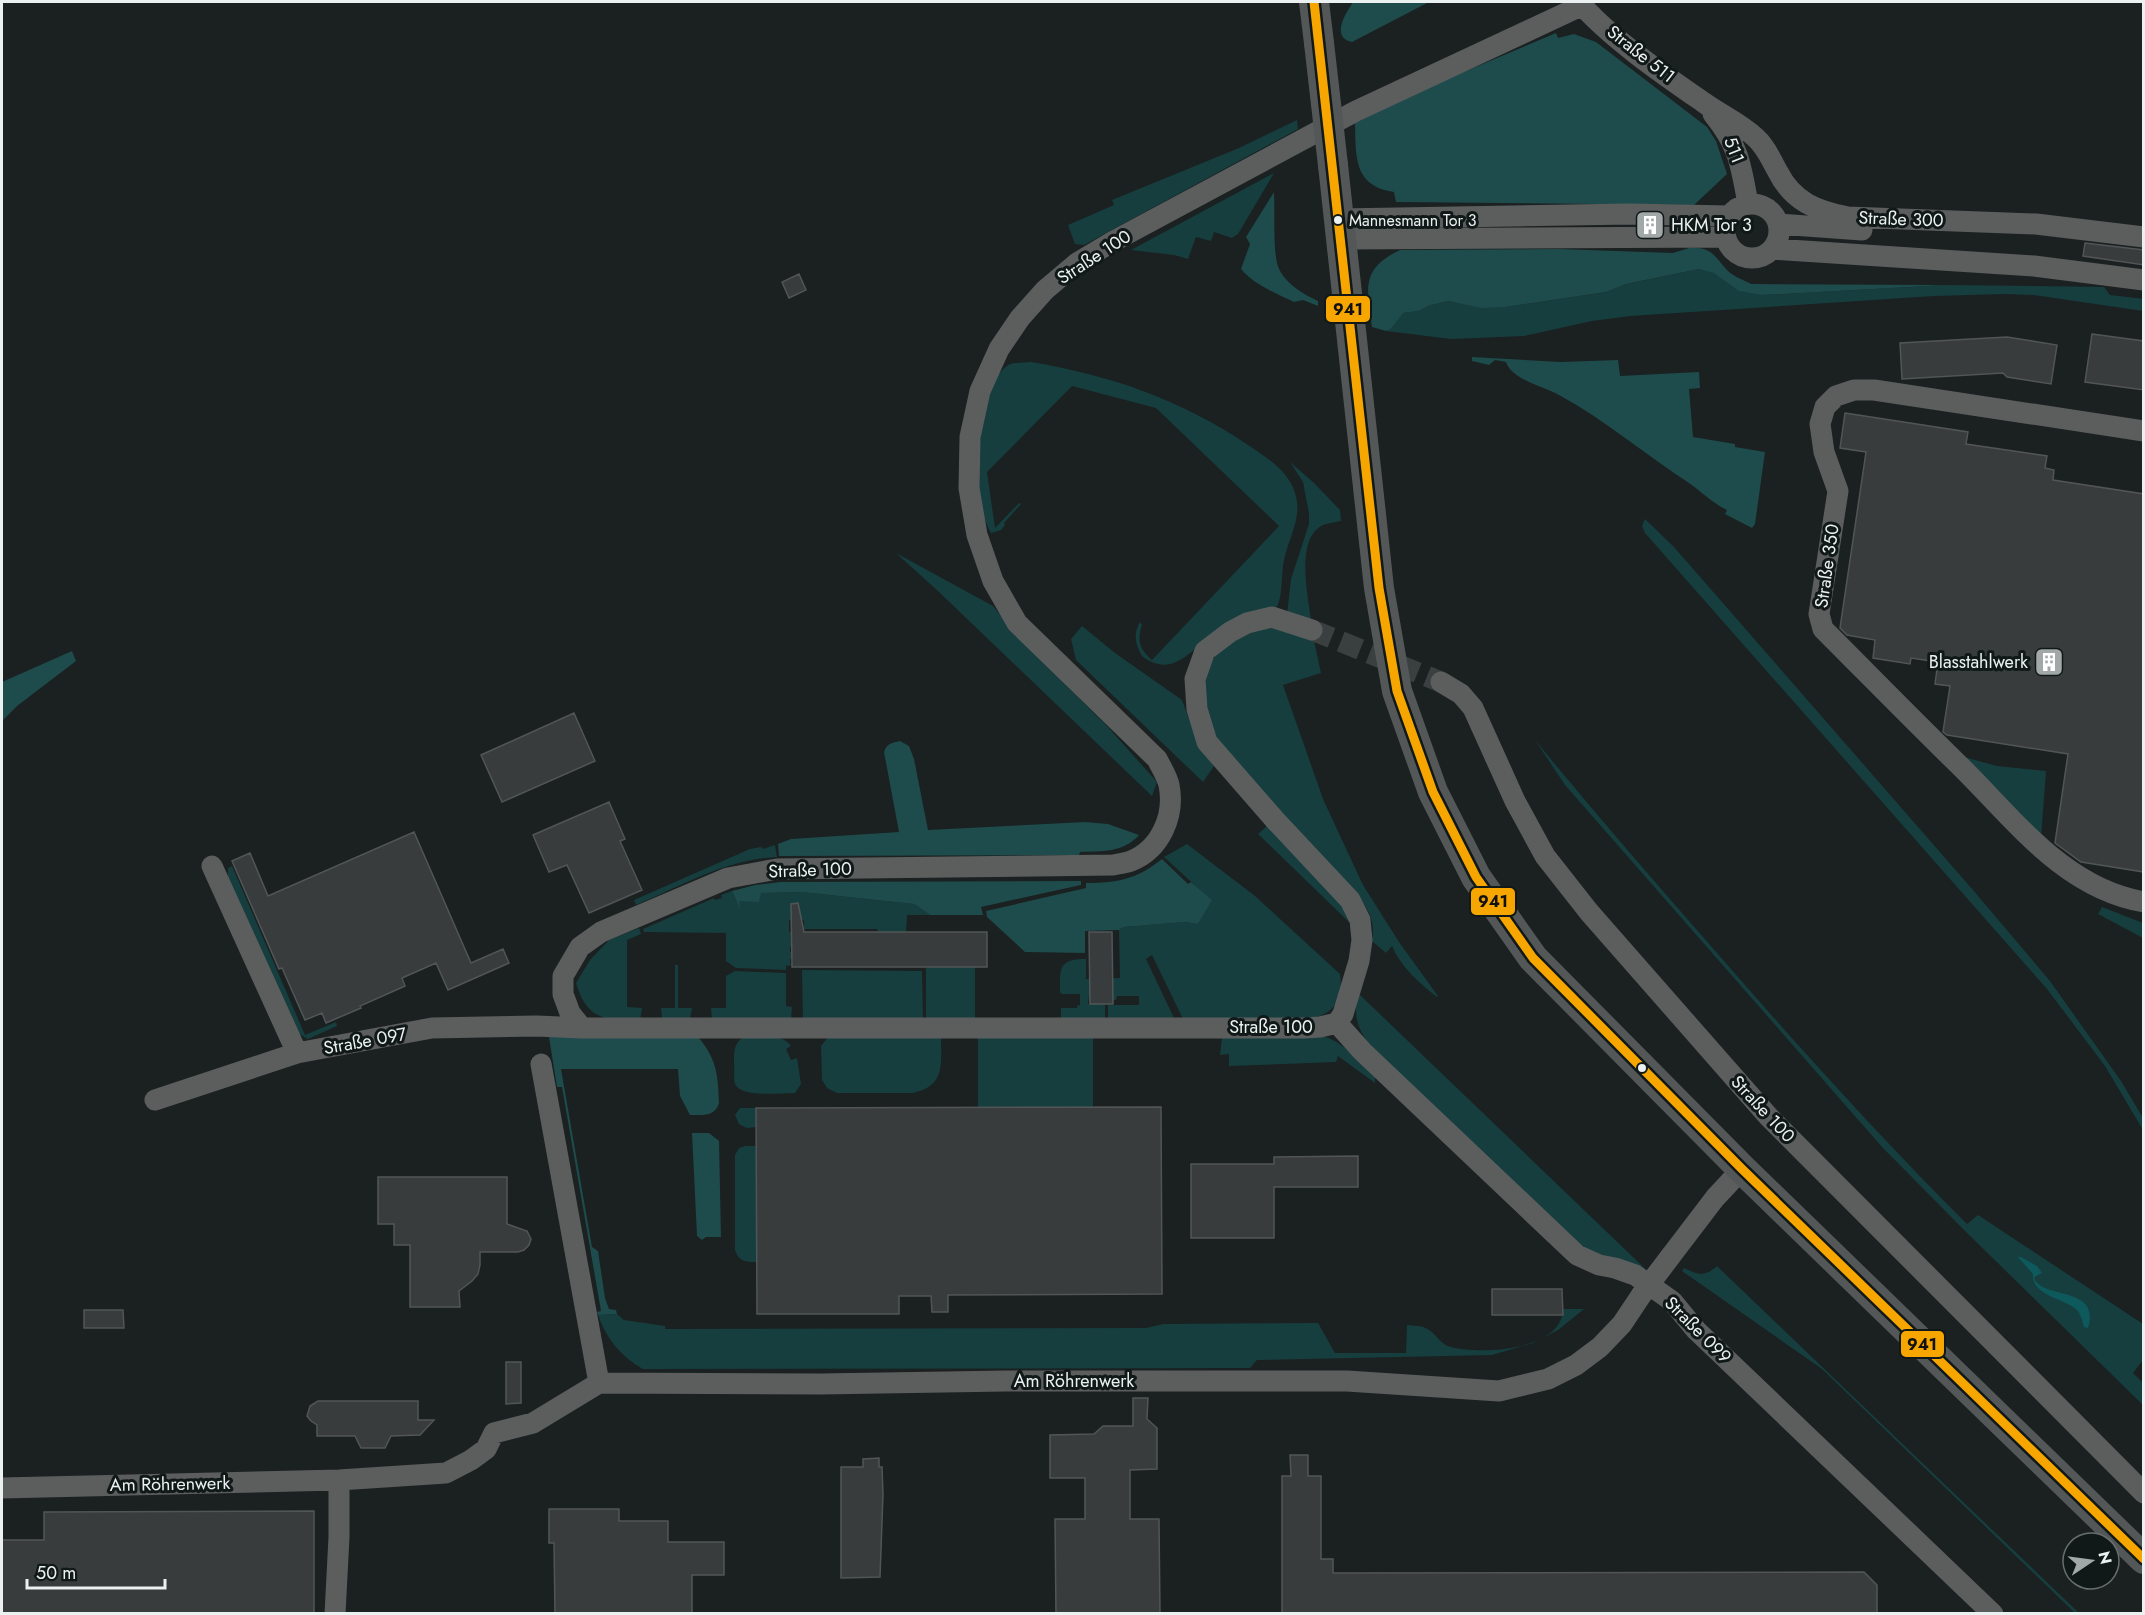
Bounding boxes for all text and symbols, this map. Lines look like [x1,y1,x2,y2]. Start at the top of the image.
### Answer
street label: Straße 511 [1601,19,1681,89]
street label: 511 [1717,133,1751,167]
street label: Straße 300 [1858,205,1944,233]
place label: Mannesmann Tor 3 [1349,209,1477,232]
building icon: HKM Tor 3 [1634,209,1666,241]
place label: HKM Tor 3 [1671,212,1752,238]
marker: Mannesmann Tor 3 [1332,214,1344,226]
street label: Straße 100 [1052,223,1136,291]
line badge: 941 [1325,295,1371,323]
text: 941 [1333,298,1363,321]
street label: Straße 350 [1808,522,1846,610]
building icon: Blasstahlwerk [2033,646,2065,678]
place label: Blasstahlwerk [1929,649,2028,675]
street label: Straße 100 [768,856,852,884]
line badge: 941 [1470,887,1516,916]
text: 941 [1478,890,1508,913]
street label: Straße 100 [1229,1014,1313,1040]
street label: Straße 097 [321,1021,409,1061]
unlabelled marker [1636,1062,1648,1074]
street label: Straße 100 [1725,1070,1801,1149]
street label: Straße 099 [1659,1291,1737,1369]
line badge: 941 [1900,1330,1945,1358]
text: 941 [1907,1333,1937,1356]
street label: Am Röhrenwerk [1014,1368,1134,1394]
street label: Am Röhrenwerk [110,1470,231,1498]
north arrow [2061,1531,2121,1591]
text: N [2092,1549,2118,1567]
scale bar [27,1552,165,1590]
text: 50 m [36,1560,76,1586]

